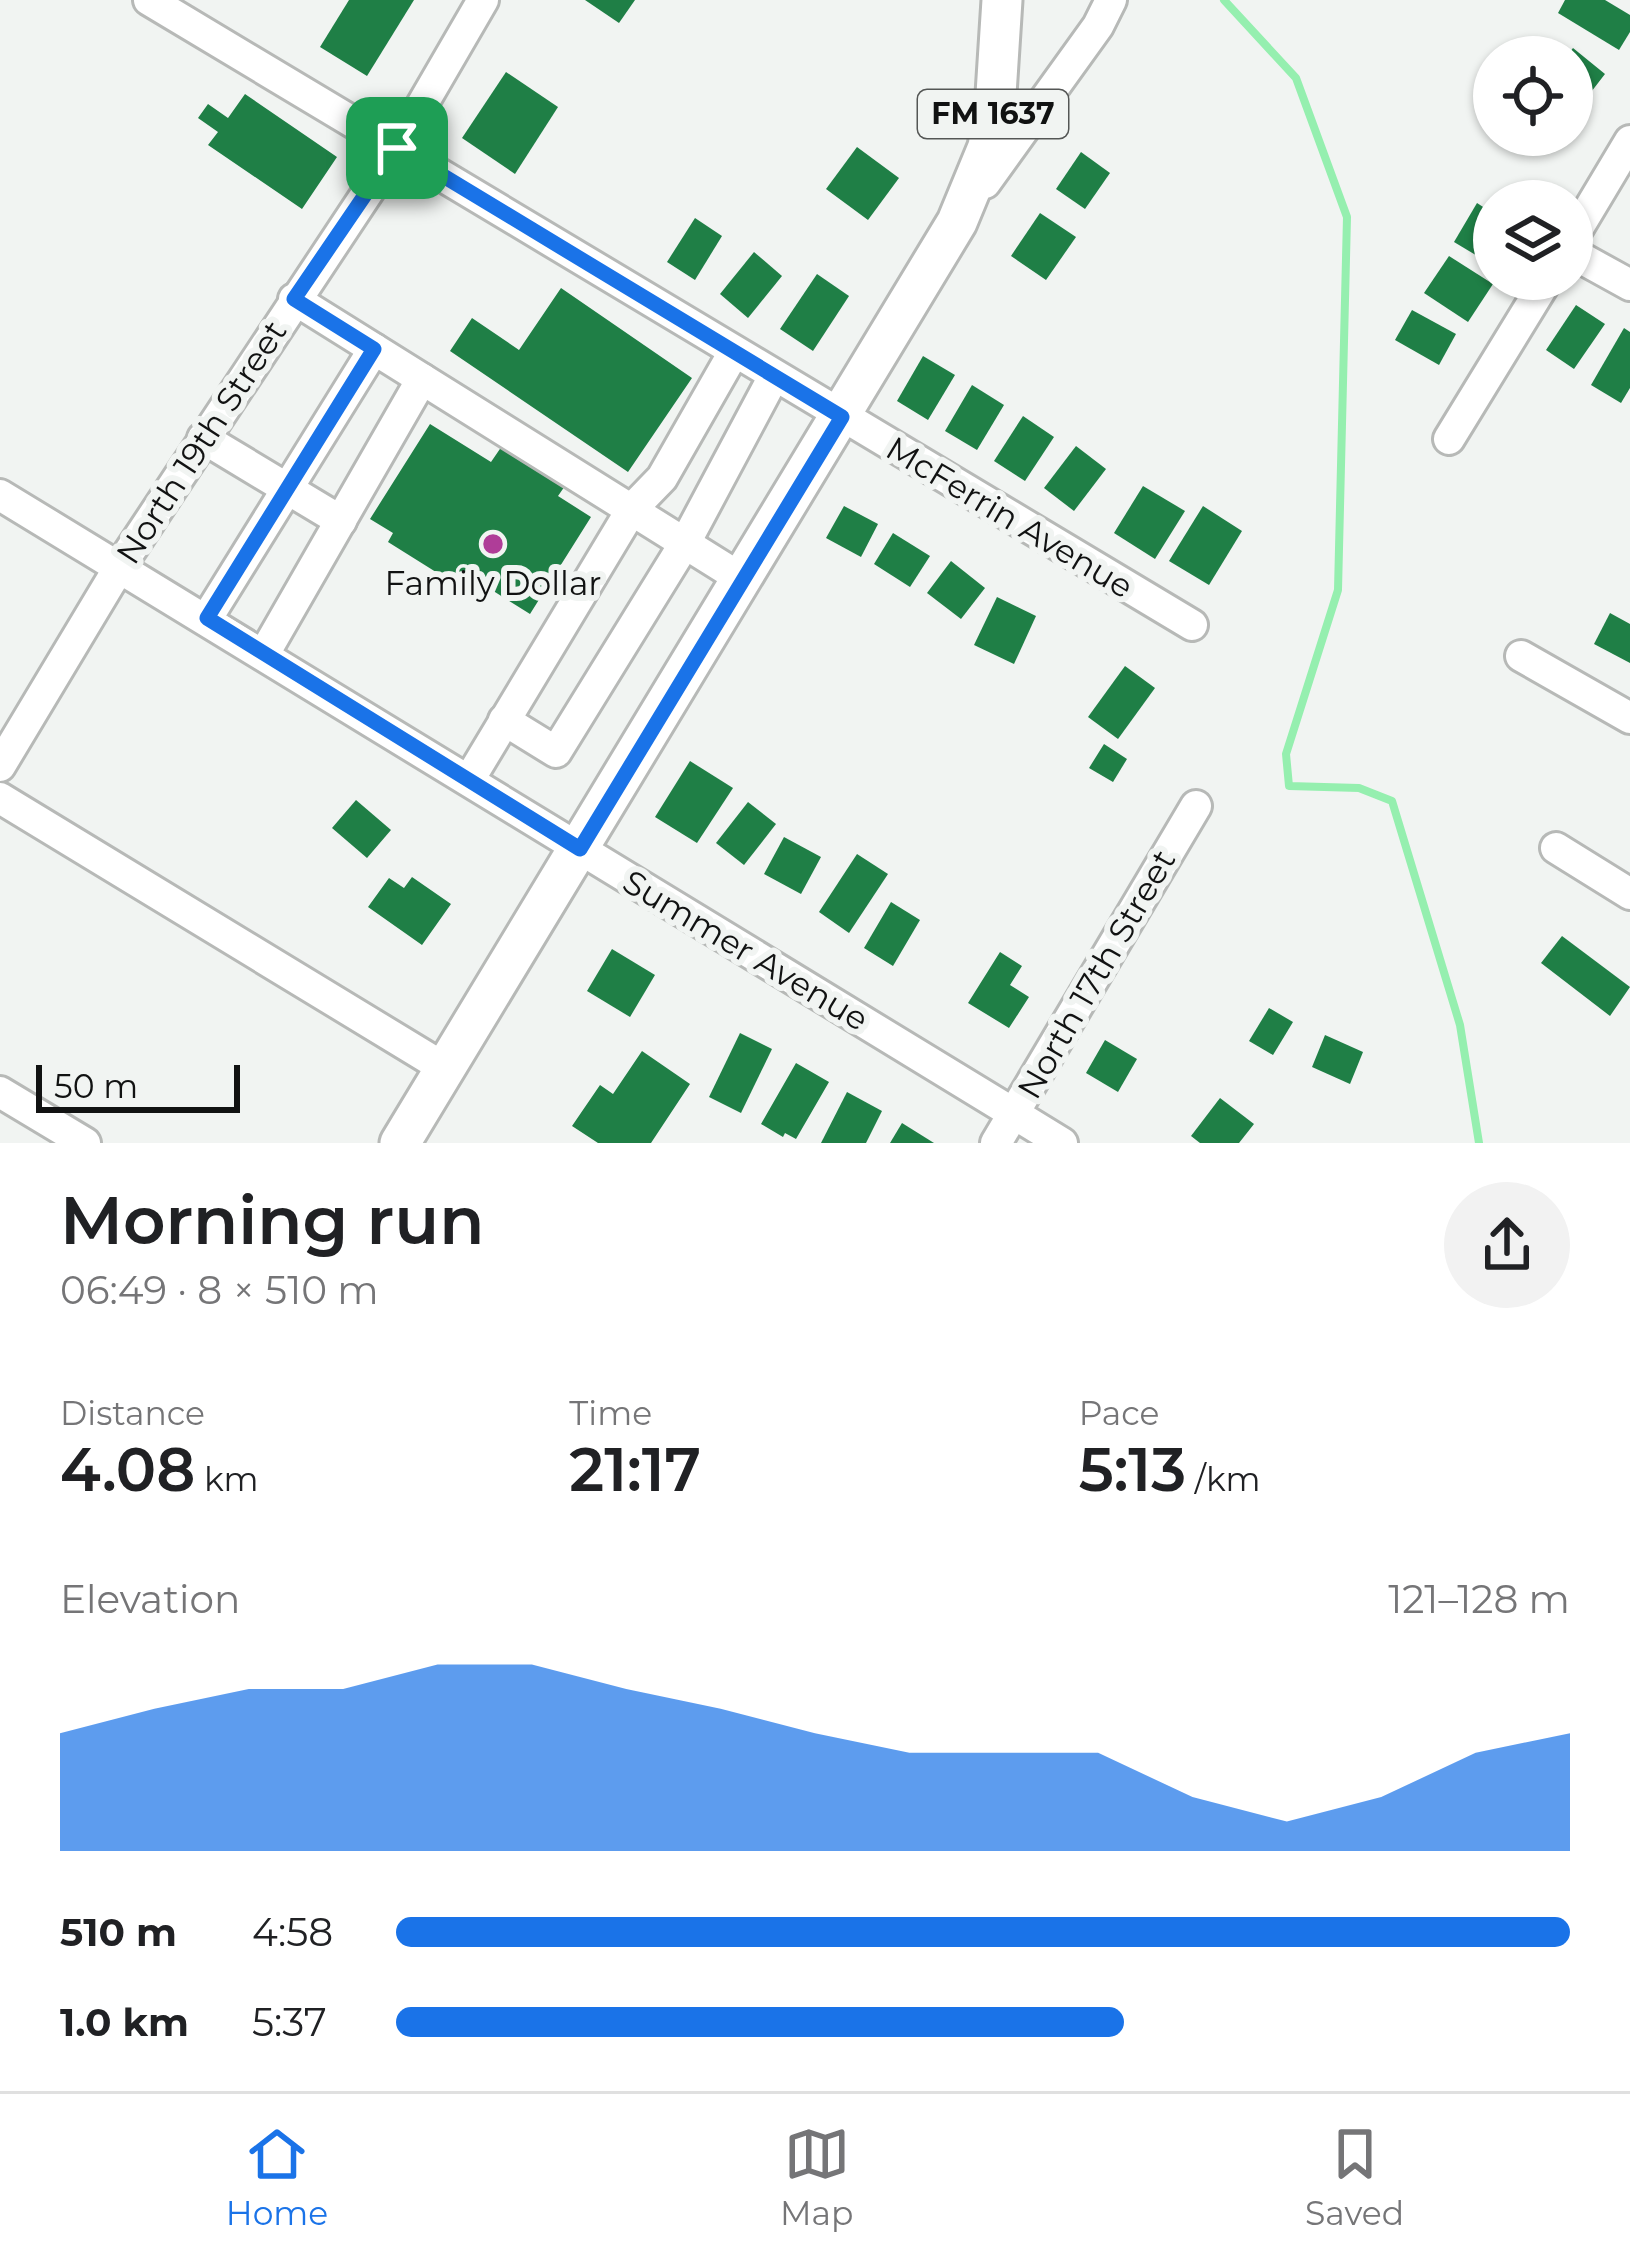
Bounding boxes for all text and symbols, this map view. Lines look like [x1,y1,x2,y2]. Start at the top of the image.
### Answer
map controls [1473,36,1593,300]
button: locate [1473,36,1593,156]
road number: FM 1637 [918,90,1068,138]
pin [346,97,448,199]
icon: arrive [364,115,430,181]
button: layers [1473,180,1593,300]
street label: North 19th Street [107,313,295,571]
street label: McFerrin Avenue [879,428,1141,606]
marker: Family Dollar [480,531,506,557]
place label: Family Dollar [384,563,602,603]
street label: North 17th Street [1009,842,1183,1106]
street label: Summer Avenue [616,861,876,1039]
scale bar [36,1059,240,1112]
text: 50 m [54,1066,138,1106]
text: Morning run [60,1180,484,1261]
button: share [1444,1182,1570,1308]
text: 06:49 · 8 × 510 m [60,1266,379,1314]
text: Distance [60,1393,205,1433]
text: Time [569,1393,652,1433]
text: Pace [1079,1393,1160,1433]
text: 4.08 [60,1433,195,1506]
text: 21:17 [569,1433,701,1506]
text: 5:13 [1079,1433,1186,1506]
text: km [195,1459,258,1499]
text: /km [1186,1459,1261,1499]
text: Elevation [60,1575,240,1623]
text: 121–128 m [1388,1575,1570,1623]
text: 510 m [60,1908,177,1956]
text: 4:58 [252,1908,333,1956]
text: 1.0 km [60,1998,189,2046]
text: 5:37 [252,1998,327,2046]
tab: Home [226,2121,328,2233]
tab: Map [780,2121,853,2233]
tab: Saved [1305,2121,1404,2233]

